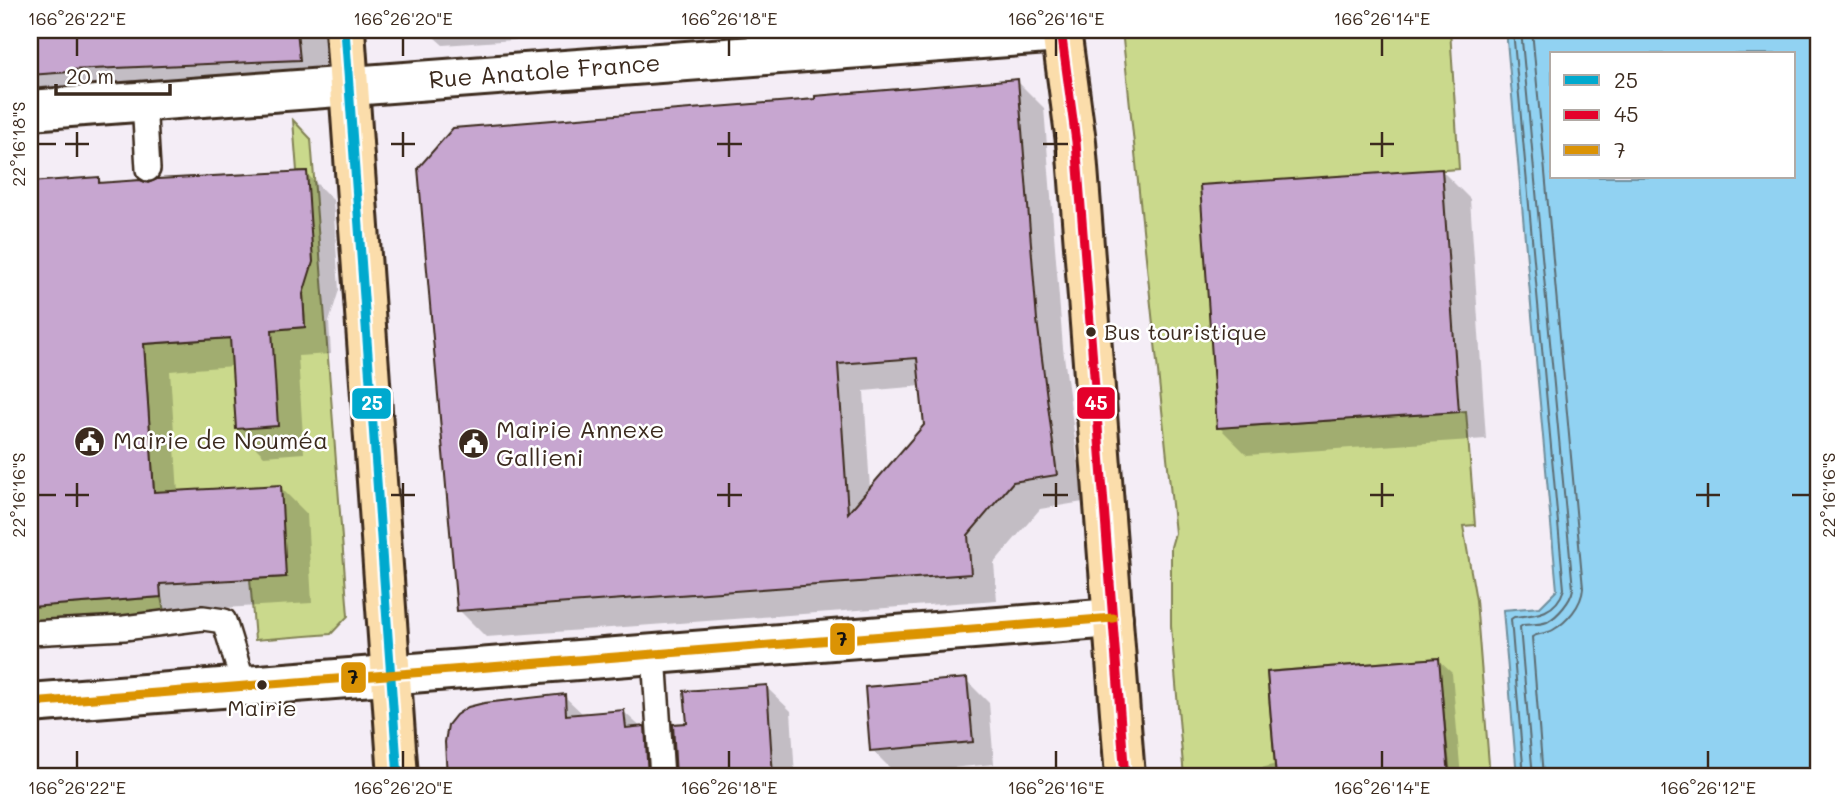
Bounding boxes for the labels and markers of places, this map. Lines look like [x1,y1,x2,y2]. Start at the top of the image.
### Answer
place label: Bus touristique [1104,317,1267,346]
marker: Bus touristique [1084,325,1098,339]
place label: Mairie Annexe Gallieni [496,413,664,472]
public building icon: Mairie de Nouméa [73,424,107,458]
place label: Mairie de Nouméa [113,424,328,455]
public building icon: Mairie Annexe Gallieni [456,427,490,461]
marker: Mairie [255,678,269,692]
place label: Mairie [227,693,297,722]

